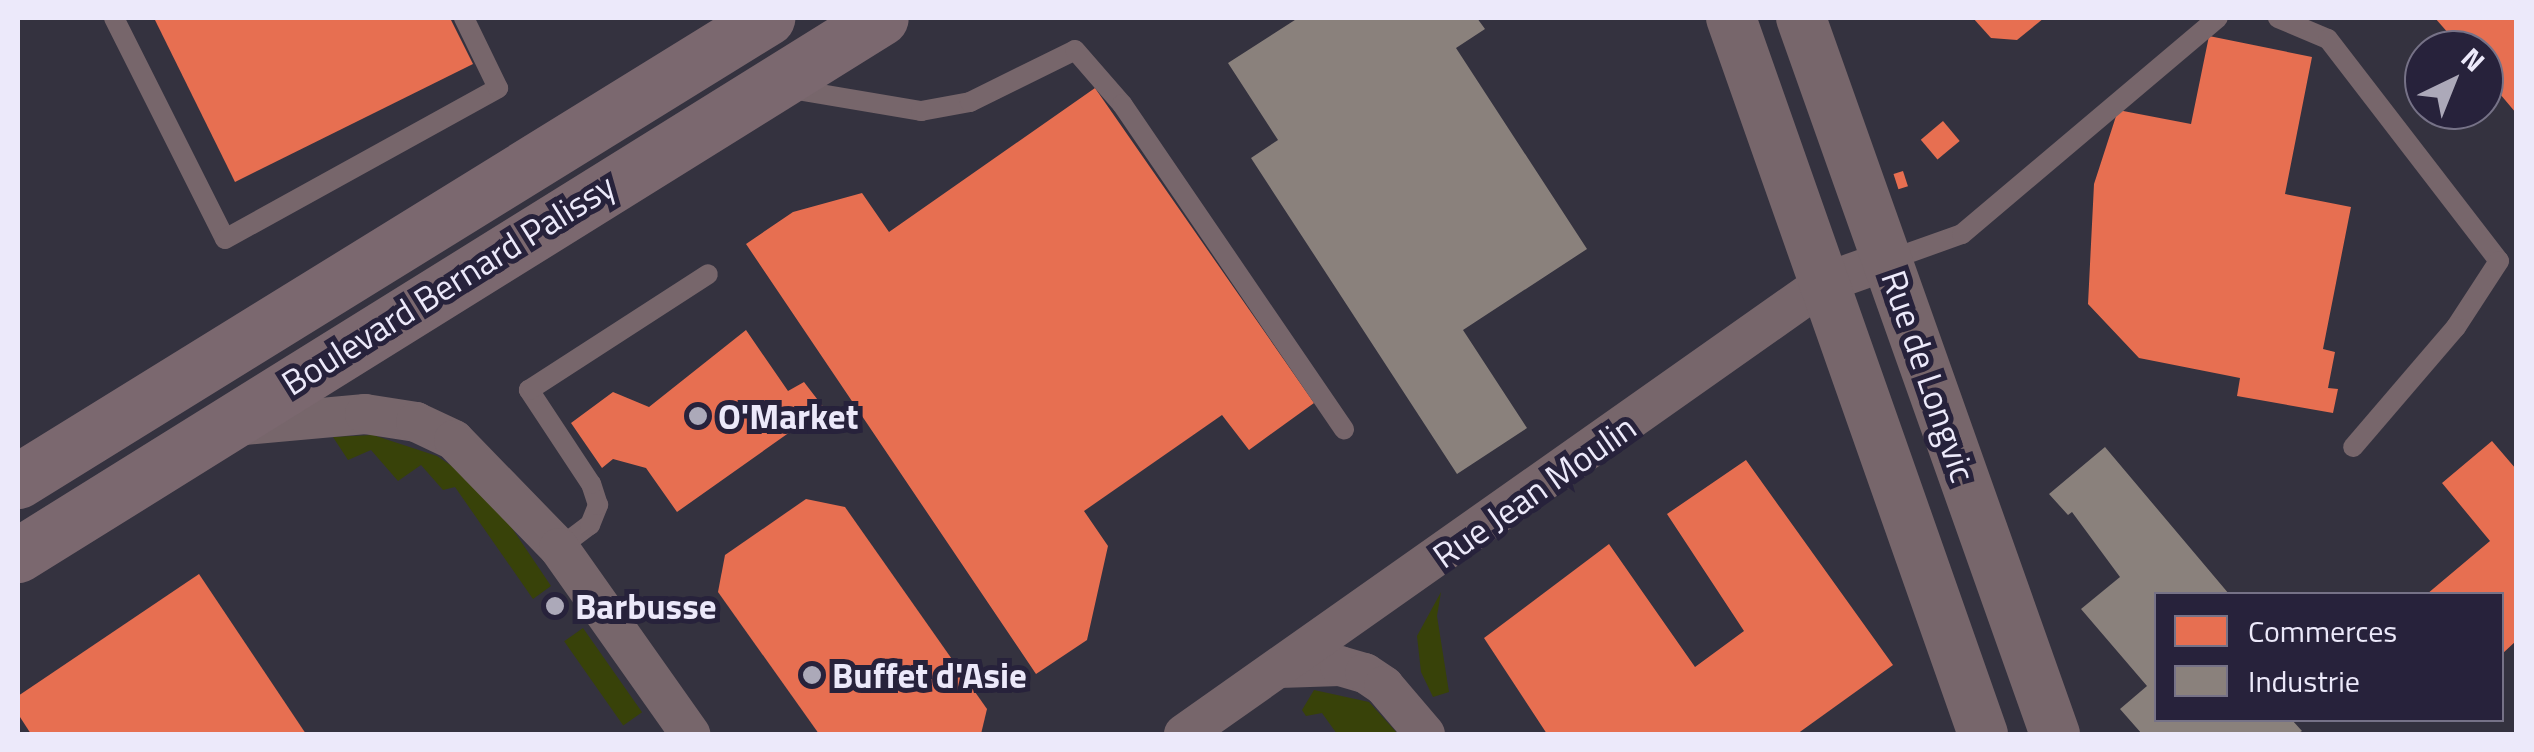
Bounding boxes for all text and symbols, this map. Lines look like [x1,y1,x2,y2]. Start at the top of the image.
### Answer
north arrow [2404,30,2504,130]
text: N [2452,37,2495,81]
street label: Boulevard Bernard Palissy [274,164,622,404]
street label: Rue de Longvic [1873,265,1985,487]
place label: O'Market [718,395,858,437]
marker: O'Market [687,405,709,427]
street label: Rue Jean Moulin [1425,406,1643,576]
place label: Barbusse [575,585,717,627]
legend [2154,592,2504,722]
marker: Barbusse [544,595,566,617]
text: Commerces [2248,608,2397,654]
place label: Buffet d'Asie [832,654,1027,696]
text: Industrie [2248,658,2360,704]
marker: Buffet d'Asie [801,664,823,686]

